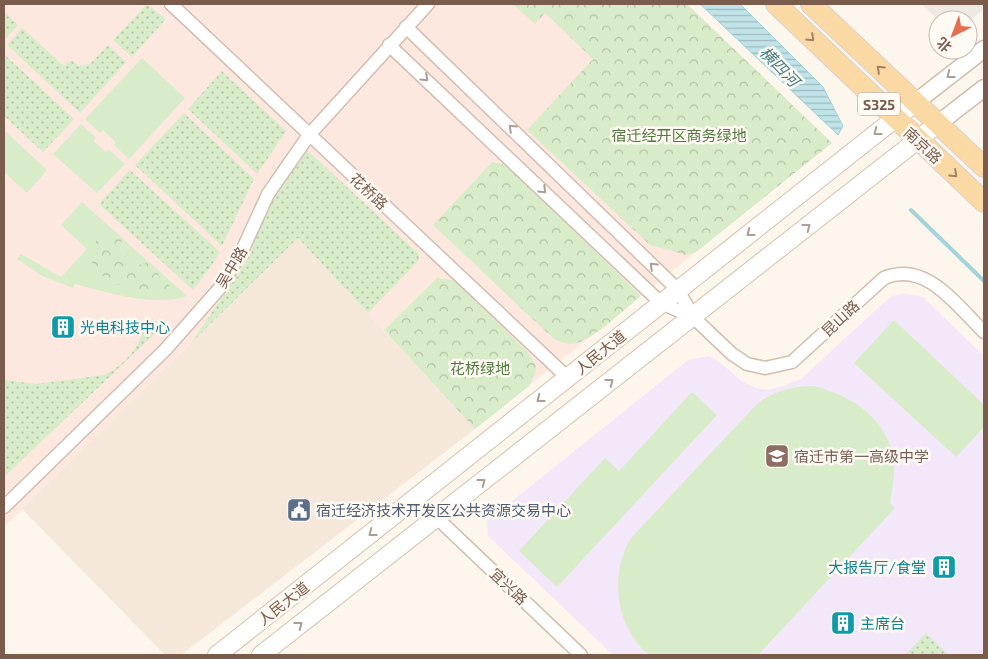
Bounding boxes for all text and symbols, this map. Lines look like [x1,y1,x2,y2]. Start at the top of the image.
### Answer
north arrow [928,10,978,60]
one-way arrow [805,32,814,41]
text: 北 [933,34,955,56]
water label: 横四河 [756,42,806,92]
one-way arrow [877,66,886,75]
one-way arrow [947,70,956,78]
one-way arrow [419,72,428,81]
road number: S325 [858,92,900,116]
street label: 南京路 [900,123,946,167]
one-way arrow [509,125,518,134]
park label: 宿迁经开区商务绿地 [611,126,747,144]
one-way arrow [874,127,883,135]
one-way arrow [948,168,957,177]
street label: 花桥路 [346,169,392,213]
one-way arrow [538,184,547,193]
one-way arrow [801,225,810,233]
one-way arrow [747,228,756,236]
street label: 吴中路 [212,243,250,291]
one-way arrow [650,262,659,271]
street label: 昆山路 [817,296,863,340]
building icon: 光电科技中心 [50,314,76,340]
place label: 光电科技中心 [80,318,170,336]
street label: 人民大道 [571,326,629,378]
park label: 花桥绿地 [450,359,510,377]
one-way arrow [605,379,614,388]
one-way arrow [537,394,546,403]
school or university icon: 宿迁市第一高级中学 [764,443,790,469]
place label: 宿迁市第一高级中学 [794,447,929,465]
one-way arrow [476,479,486,488]
public building icon: 宿迁经济技术开发区公共资源交易中心 [286,497,312,523]
place label: 宿迁经济技术开发区公共资源交易中心 [316,501,571,519]
one-way arrow [368,527,377,536]
building icon: 大报告厅/食堂 [931,554,957,580]
place label: 大报告厅/食堂 [828,558,926,576]
street label: 宜兴路 [487,564,531,608]
street label: 人民大道 [254,577,312,629]
building icon: 主席台 [830,610,856,636]
place label: 主席台 [860,614,905,632]
one-way arrow [293,623,302,631]

